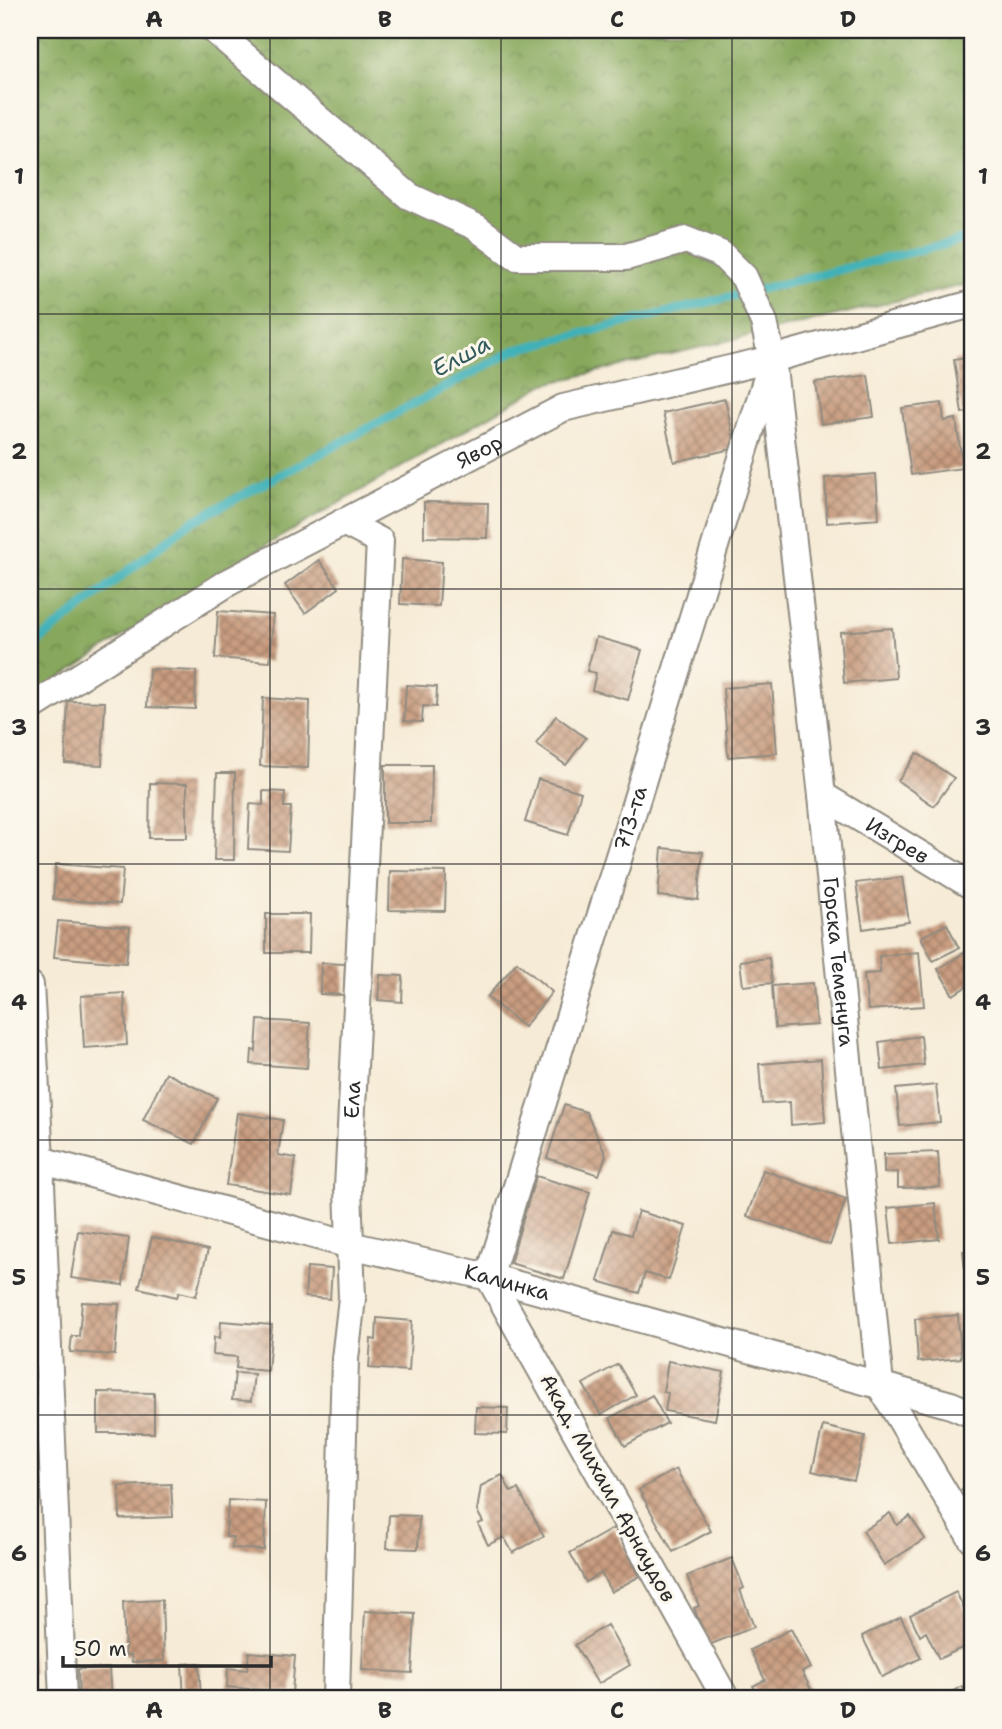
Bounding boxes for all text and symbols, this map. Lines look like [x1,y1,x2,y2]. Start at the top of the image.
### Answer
text: A [145,4,163,34]
text: B [378,4,392,34]
text: C [610,4,624,34]
text: D [840,4,856,34]
text: 1 [14,161,24,191]
text: 1 [978,161,988,191]
water label: Елша [427,328,495,384]
street label: Явор [451,428,508,475]
text: 2 [11,436,27,466]
text: 2 [975,436,991,466]
text: 3 [11,712,27,742]
text: 3 [975,712,991,742]
street label: 713-та [608,783,654,854]
street label: Изгрев [860,811,934,871]
street label: Горска Теменуга [816,876,861,1048]
text: 4 [11,987,27,1017]
text: 4 [975,987,991,1017]
street label: Ела [337,1080,367,1119]
street label: Калинка [461,1258,553,1307]
text: 5 [12,1262,26,1292]
text: 5 [976,1262,990,1292]
street label: Акад. Михаил Арнаудов [533,1369,683,1607]
text: 6 [11,1538,27,1568]
text: 6 [975,1538,991,1568]
scale bar [63,1624,271,1668]
text: 50 m [74,1635,127,1663]
text: A [145,1695,163,1725]
text: B [378,1695,392,1725]
text: C [610,1695,624,1725]
text: D [840,1695,856,1725]

